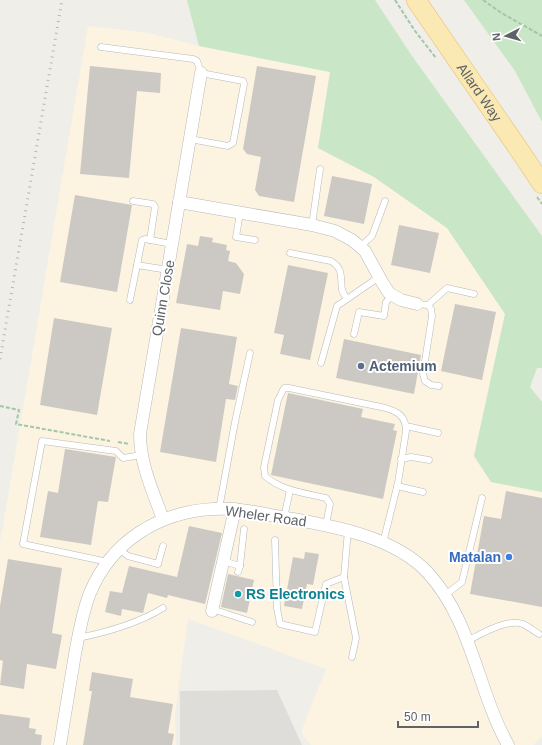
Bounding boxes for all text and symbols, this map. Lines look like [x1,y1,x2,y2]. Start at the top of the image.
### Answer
north arrow [486,16,526,56]
text: N [490,32,502,42]
street label: Allard Way [454,60,505,124]
street label: Quinn Close [148,258,178,337]
place label: Actemium [369,358,437,374]
marker: Actemium [356,361,366,371]
street label: Wheler Road [224,502,308,530]
place label: Matalan [449,549,501,565]
marker: Matalan [504,552,514,562]
place label: RS Electronics [246,586,345,602]
marker: RS Electronics [233,589,243,599]
scale bar [398,703,478,729]
text: 50 m [404,710,431,724]

